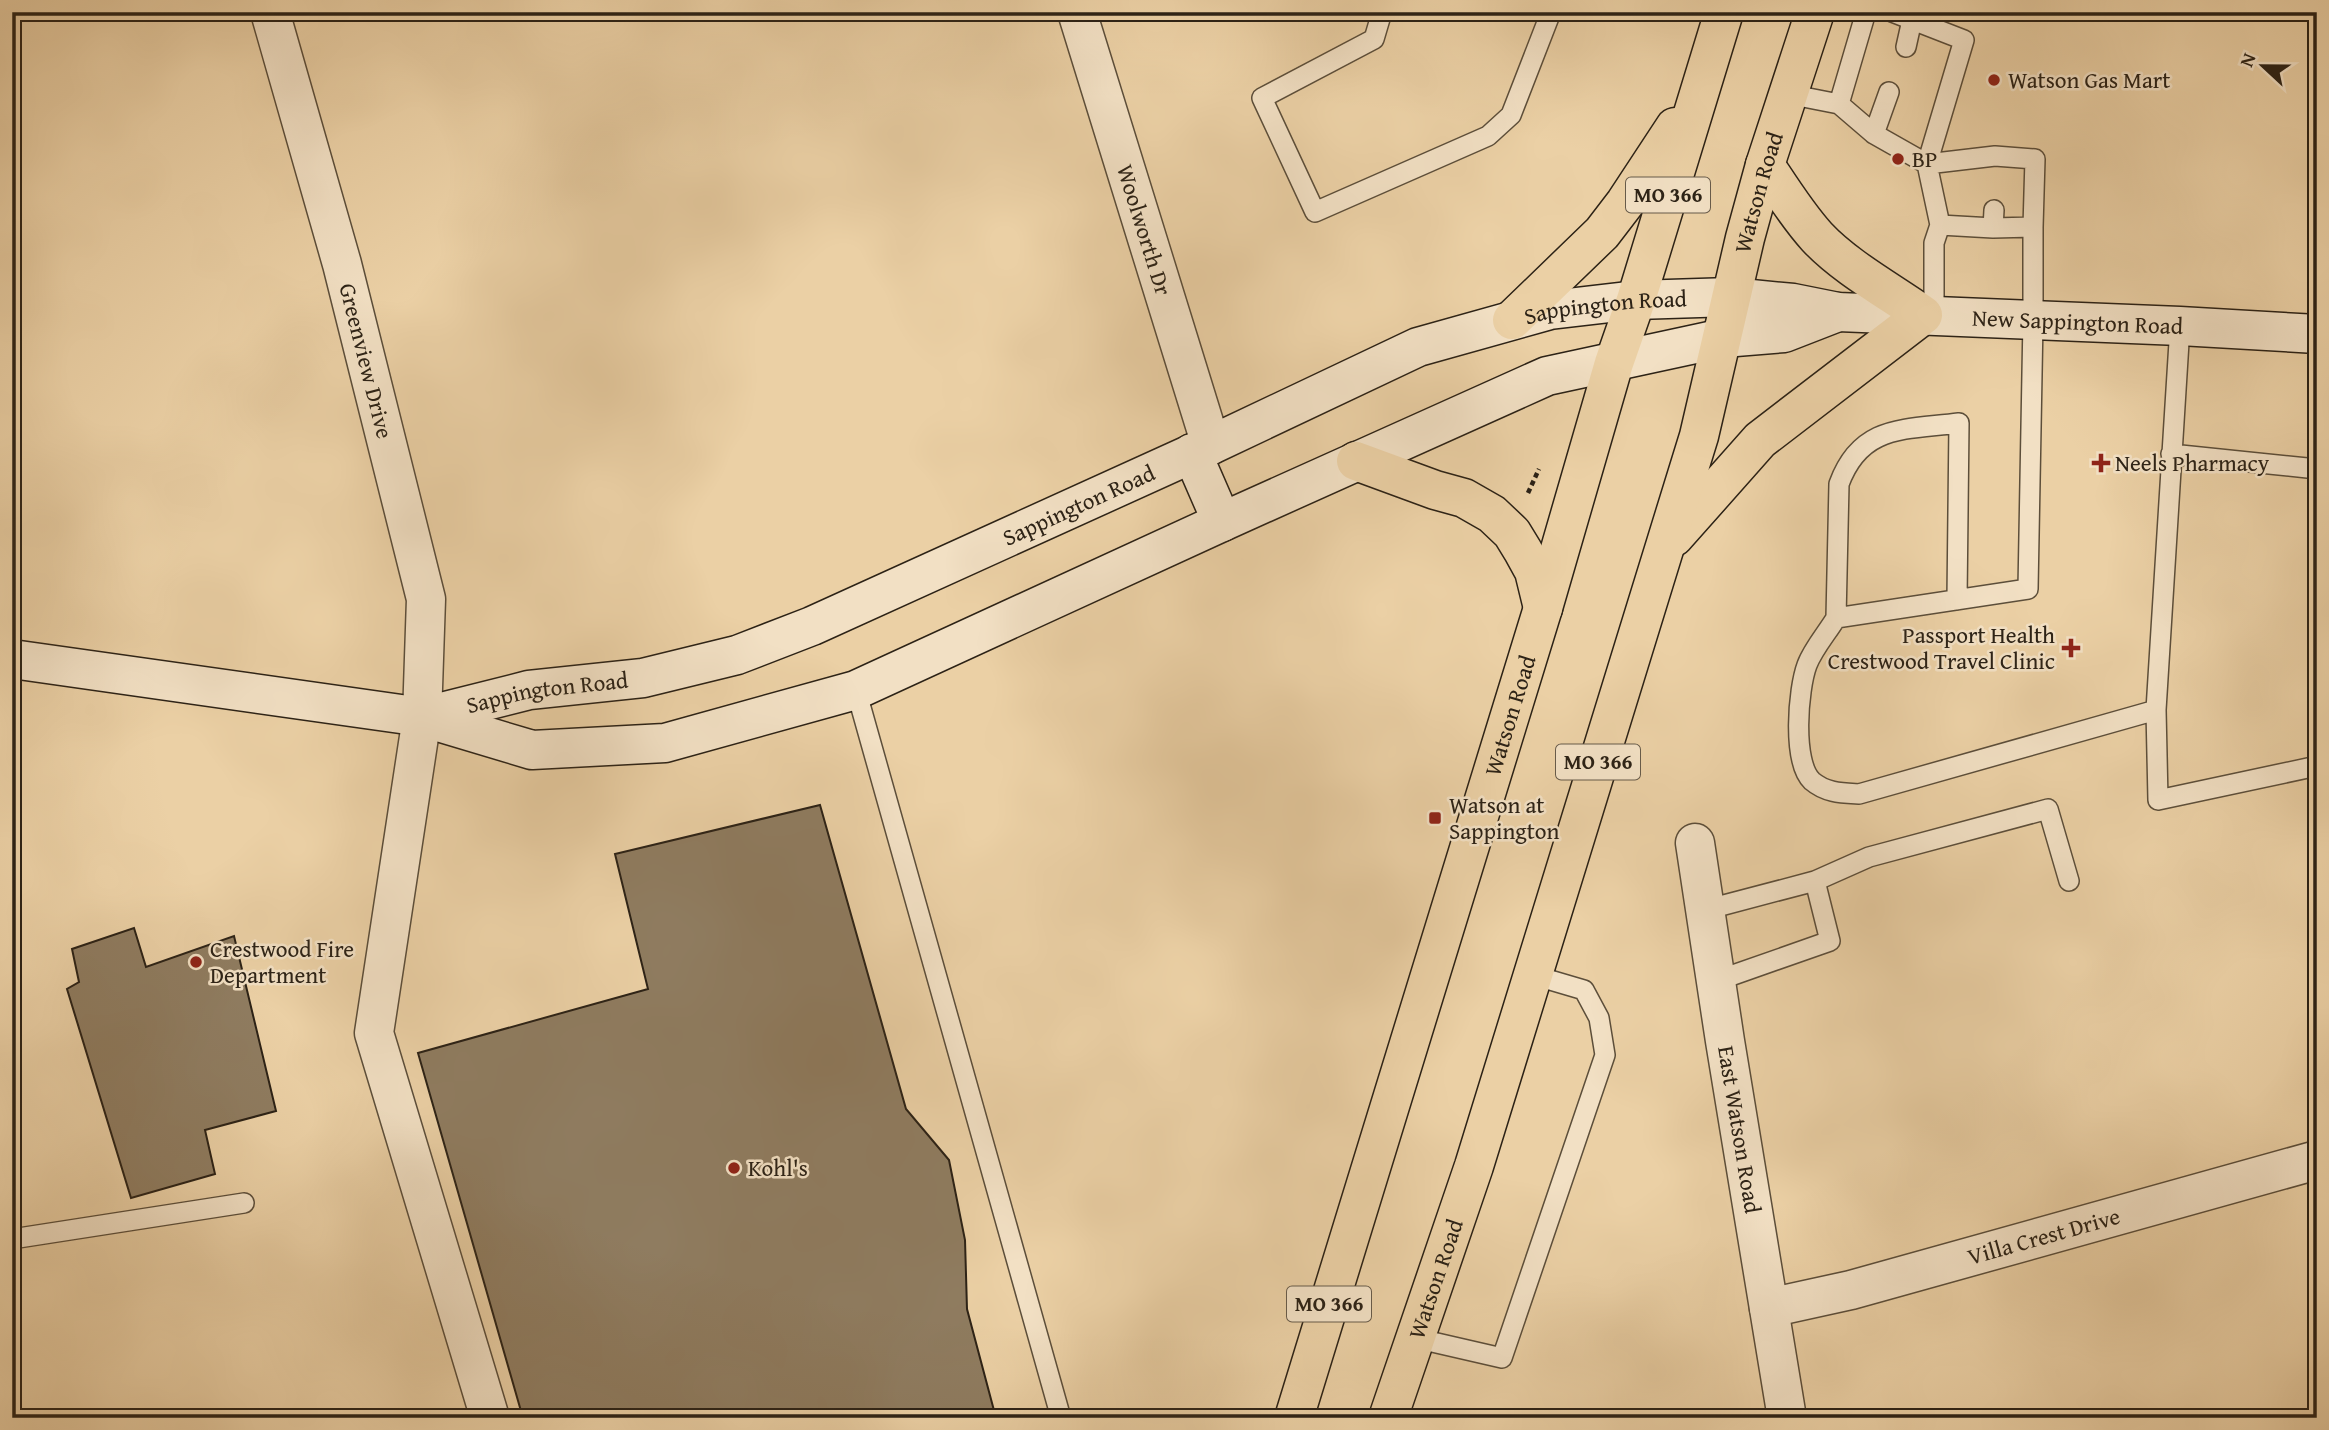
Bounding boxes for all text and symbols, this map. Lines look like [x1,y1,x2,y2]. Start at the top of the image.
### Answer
north arrow [2228,32,2298,102]
text: N [2232,48,2263,71]
place label: Watson Gas Mart [2008,63,2170,96]
marker: Watson Gas Mart [1986,72,2002,88]
street label: Watson Road [1725,126,1791,256]
place label: BP [1912,142,1937,175]
marker: BP [1890,151,1906,167]
street label: Woolworth Dr [1109,160,1181,300]
road number: MO 366 [1626,178,1710,212]
street label: Greenview Drive [331,280,402,442]
street label: Sappington Road [1520,281,1688,333]
street label: New Sappington Road [1971,301,2184,342]
place label: Neels Pharmacy [2115,446,2270,479]
street label: Sappington Road [997,455,1161,553]
marker: Neels Pharmacy [2093,455,2109,471]
place label: Passport Health Crestwood Travel Clinic [1828,618,2055,677]
marker: Passport Health Crestwood Travel Clinic [2061,638,2081,658]
street label: Watson Road [1475,650,1544,780]
street label: Sappington Road [463,663,630,721]
road number: MO 366 [1556,744,1640,780]
place label: Watson at Sappington [1449,788,1560,847]
marker: Watson at Sappington [1427,810,1443,826]
place label: Crestwood Fire Department [210,932,354,991]
marker: Crestwood Fire Department [188,954,204,970]
street label: East Watson Road [1710,1043,1770,1217]
place label: Kohl's [748,1151,808,1184]
marker: Kohl's [726,1160,742,1176]
street label: Villa Crest Drive [1964,1199,2124,1273]
street label: Watson Road [1399,1214,1471,1343]
road number: MO 366 [1287,1286,1371,1322]

